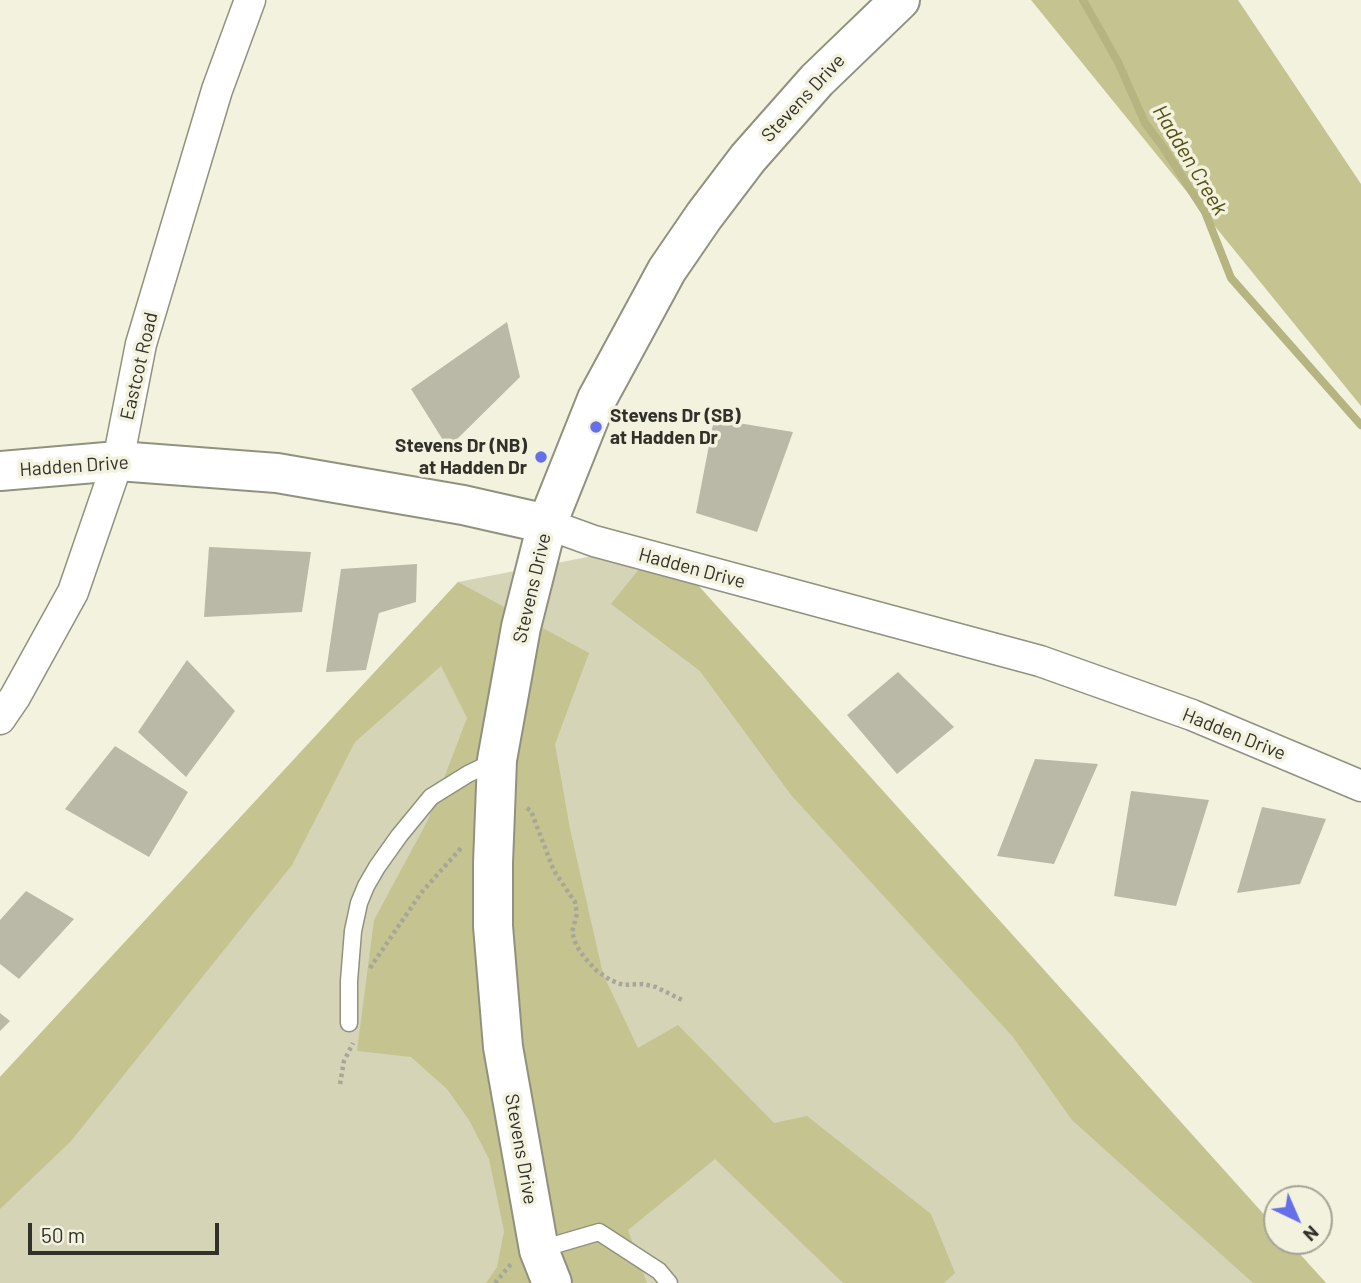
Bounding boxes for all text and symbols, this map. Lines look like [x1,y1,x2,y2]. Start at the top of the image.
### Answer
street label: Stevens Drive [756,49,850,147]
water label: Hadden Creek [1147,100,1233,220]
street label: Eastcot Road [116,310,162,422]
place label: Stevens Dr (SB) at Hadden Dr [610,405,741,449]
marker: Stevens Dr (SB) at Hadden Dr [588,419,604,435]
place label: Stevens Dr (NB) at Hadden Dr [395,435,527,479]
marker: Stevens Dr (NB) at Hadden Dr [533,449,549,465]
street label: Hadden Drive [19,451,129,481]
street label: Stevens Drive [508,531,556,645]
street label: Hadden Drive [636,543,748,593]
street label: Hadden Drive [1179,703,1289,765]
street label: Stevens Drive [500,1092,542,1206]
north arrow [1263,1185,1333,1255]
scale bar [32,1210,222,1254]
text: N [1299,1221,1324,1247]
text: 50 m [41,1222,85,1247]

